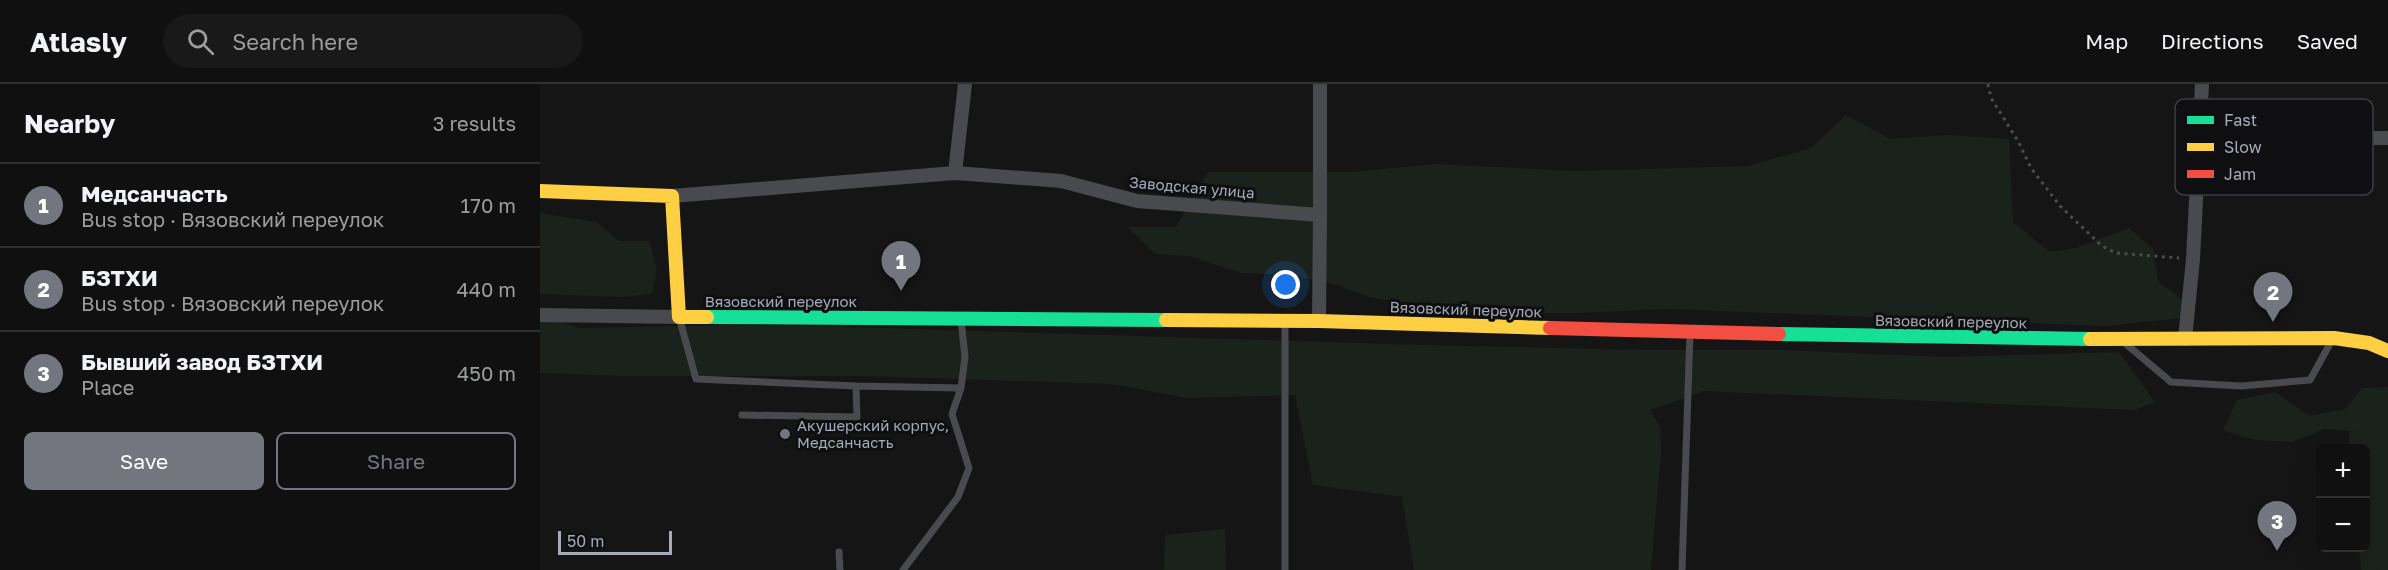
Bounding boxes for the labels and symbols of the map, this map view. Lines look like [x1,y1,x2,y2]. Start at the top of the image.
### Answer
legend [2175,99,2373,195]
text: Fast [2224,110,2257,130]
text: Slow [2224,137,2262,157]
text: Jam [2224,164,2256,184]
street label: Заводская улица [1129,173,1255,201]
pin: 1 [882,242,920,291]
your location [1271,270,1300,299]
pin: 2 [2254,272,2292,322]
street label: Вязовский переулок [705,292,858,310]
street label: Вязовский переулок [1389,297,1543,321]
street label: Вязовский переулок [1875,311,2028,331]
place label: Акушерский корпус, Медсанчасть [797,416,949,451]
marker: Акушерский корпус, Медсанчасть [778,427,792,441]
pin: 3 [2258,502,2296,551]
scale bar [558,528,672,556]

